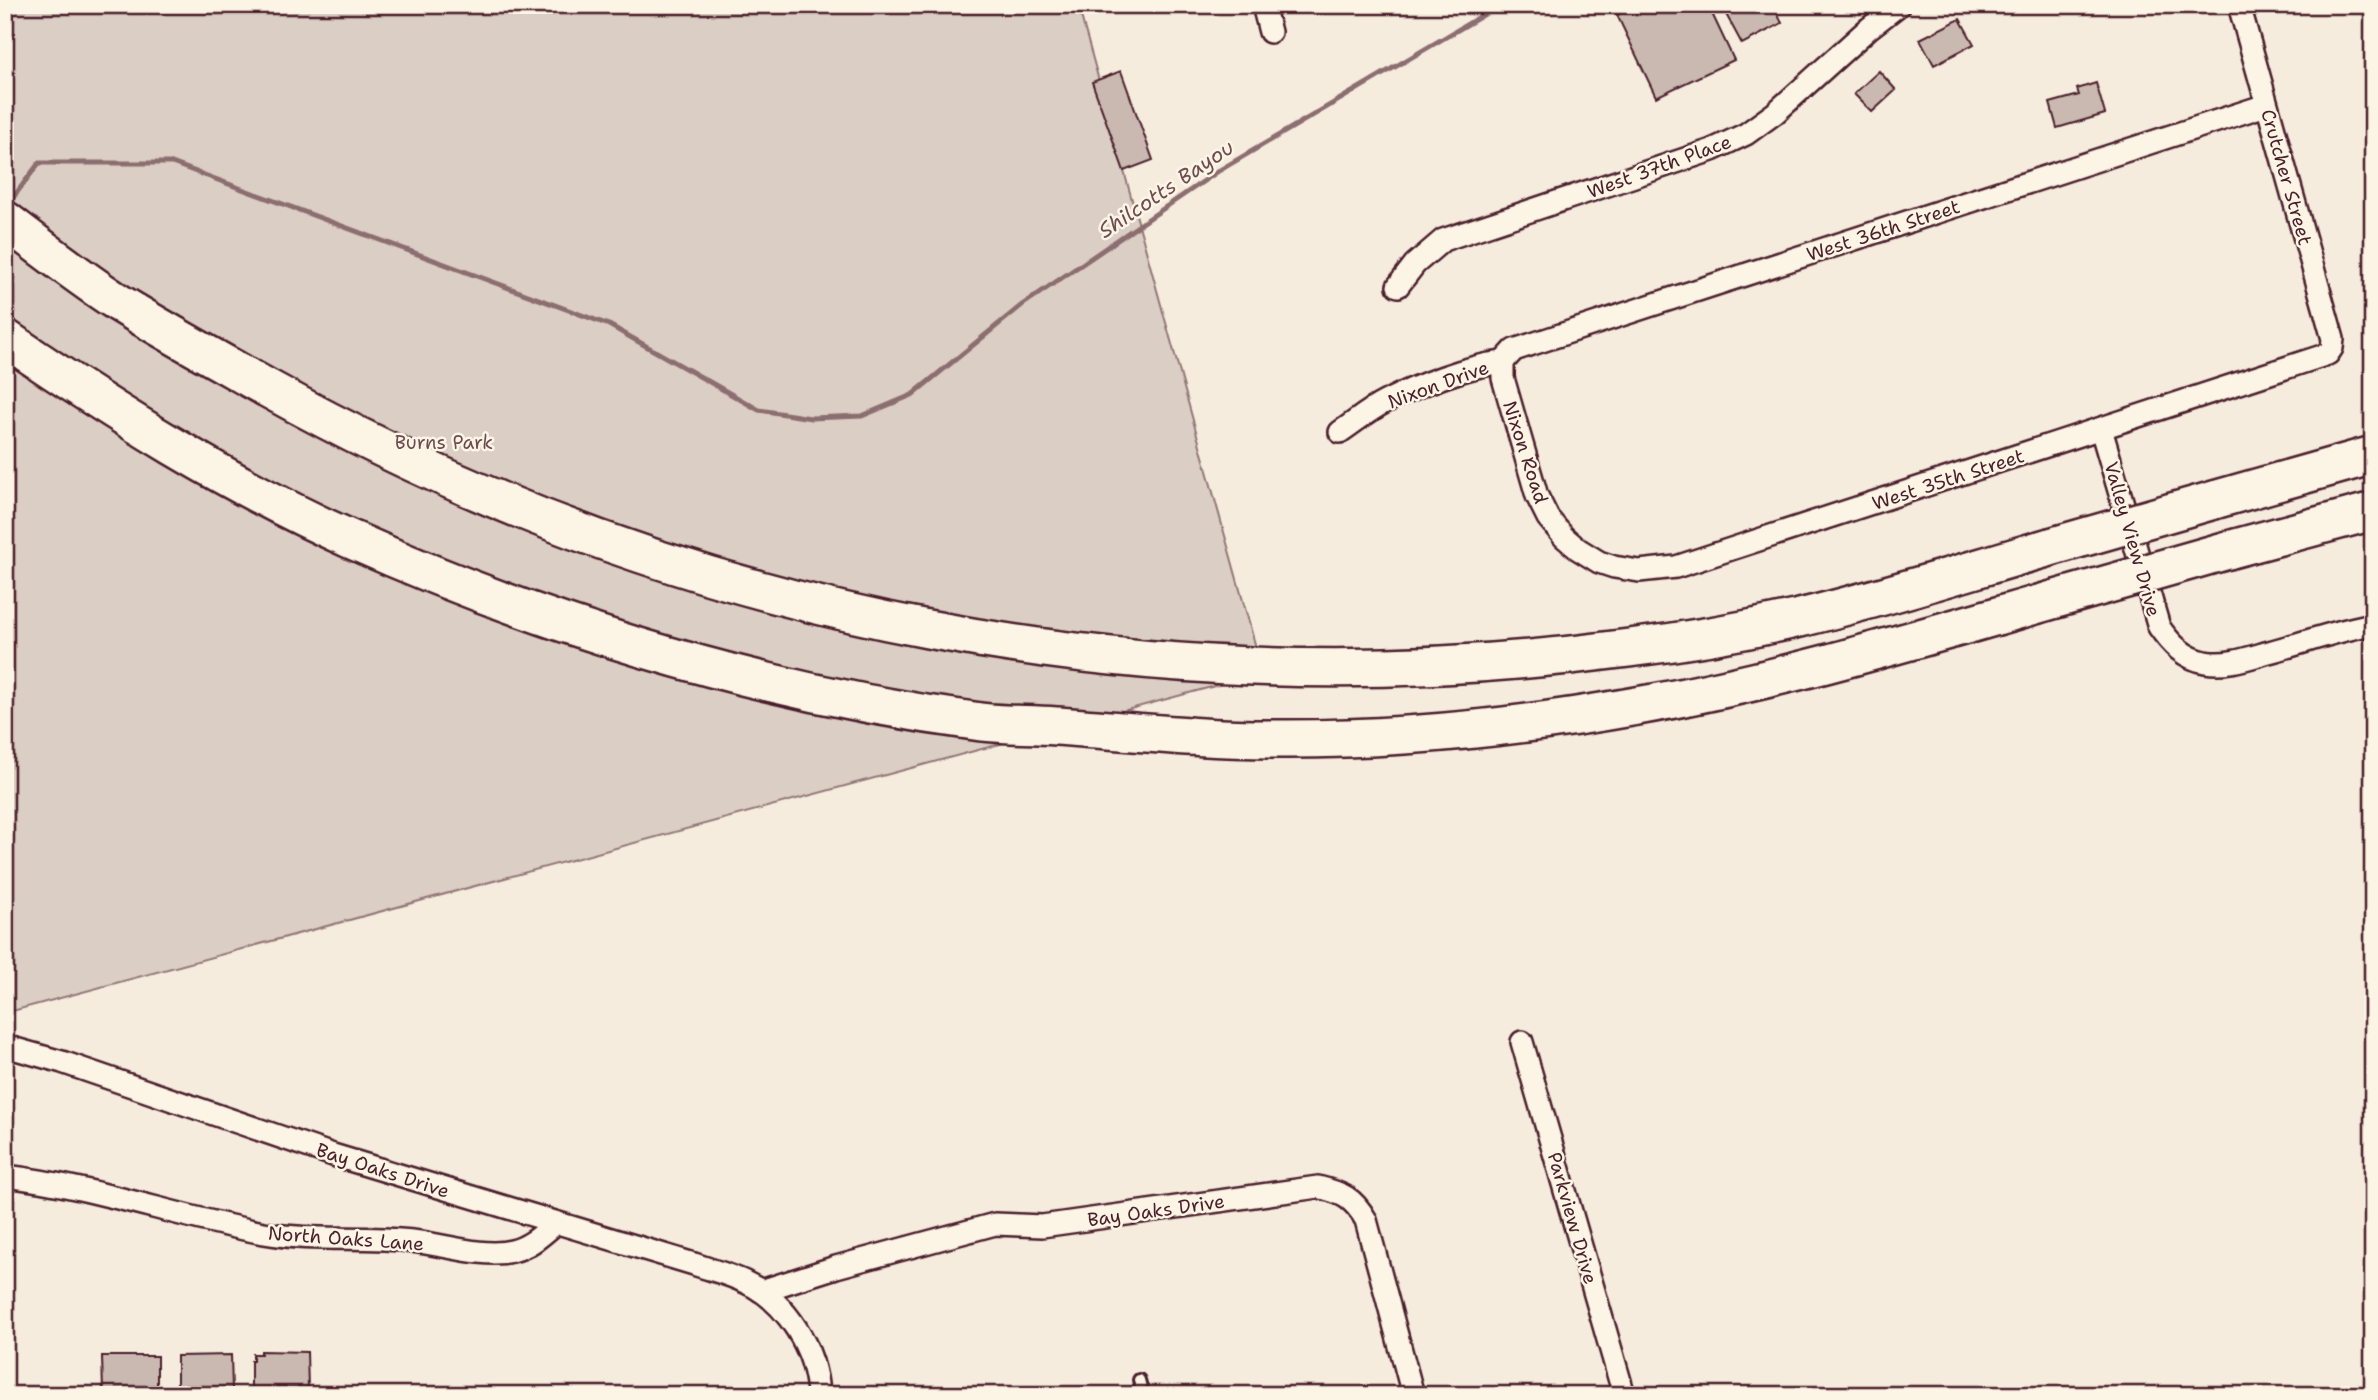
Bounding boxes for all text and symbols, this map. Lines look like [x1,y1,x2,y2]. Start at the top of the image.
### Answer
street label: Crutcher Street [2255,106,2318,248]
street label: West 37th Place [1584,129,1735,204]
water label: Shilcotts Bayou [1093,133,1239,245]
street label: West 36th Street [1803,194,1963,267]
street label: Nixon Drive [1384,355,1492,414]
street label: Nixon Road [1497,398,1554,507]
park label: Burns Park [395,430,493,455]
street label: West 35th Street [1869,443,2027,516]
street label: Valley View Drive [2098,459,2167,620]
street label: Bay Oaks Drive [313,1137,453,1204]
street label: Parkview Drive [1542,1149,1603,1287]
street label: Bay Oaks Drive [1086,1188,1226,1233]
street label: North Oaks Lane [267,1221,425,1256]

